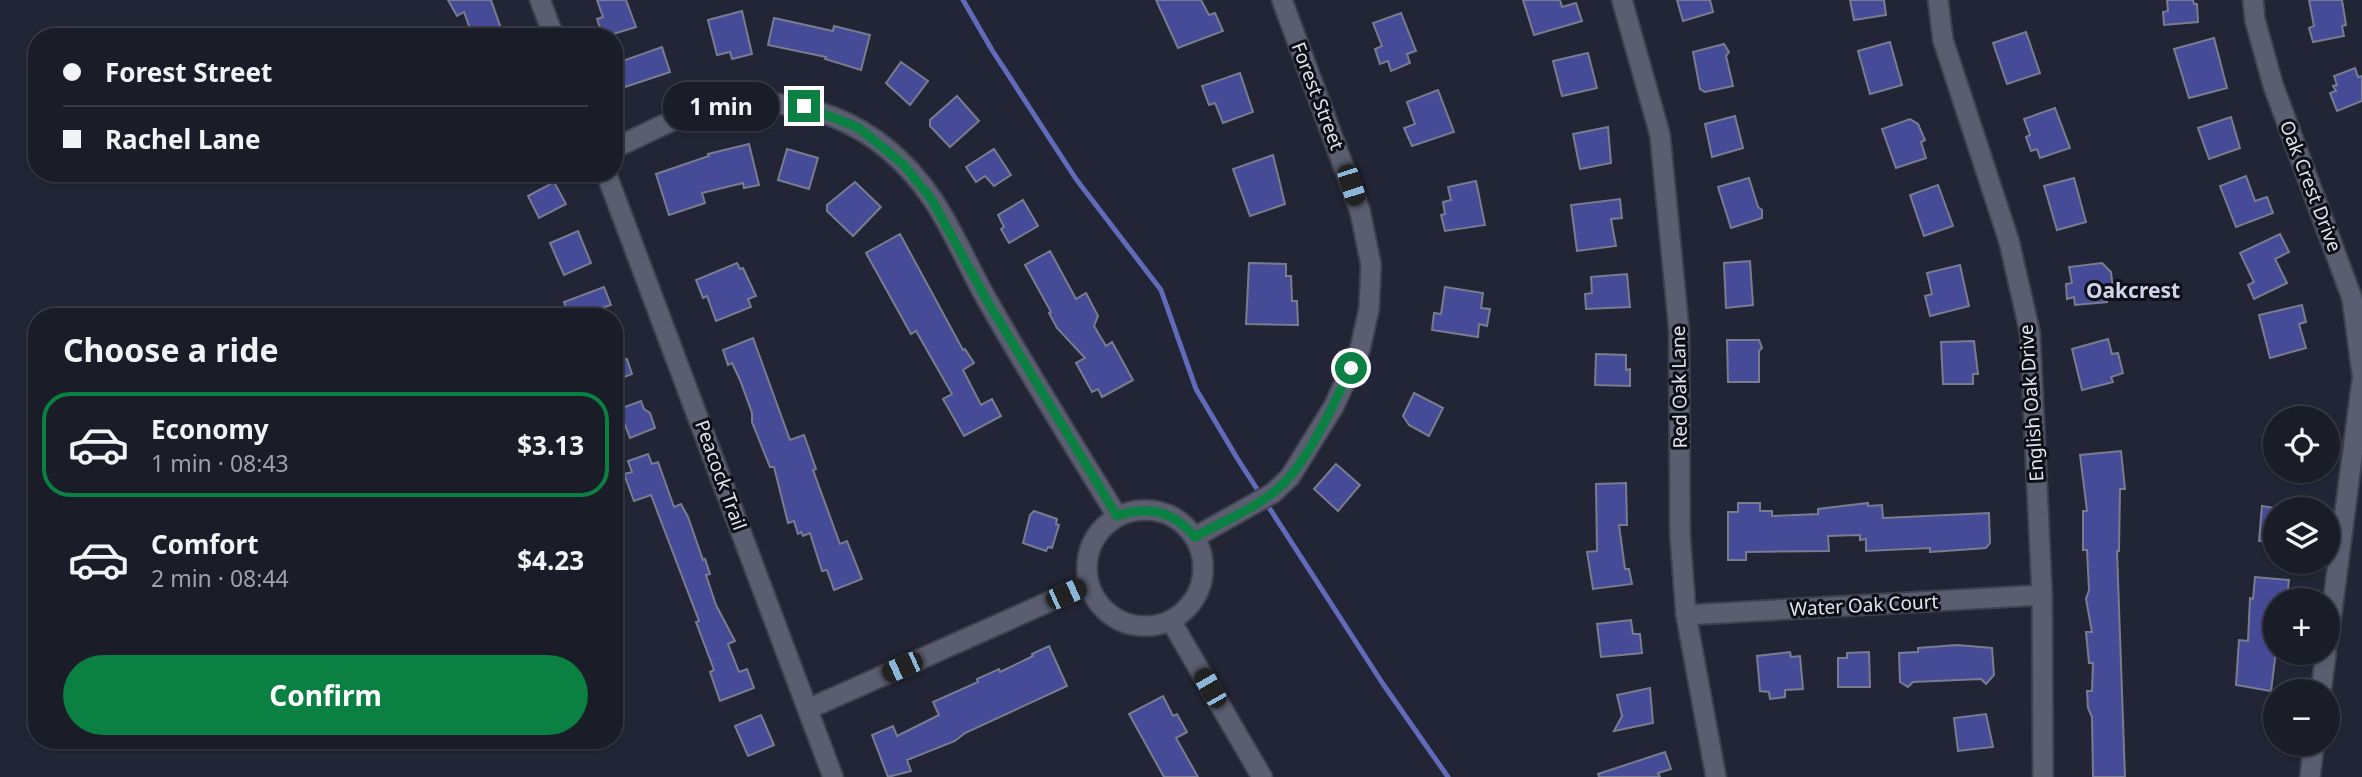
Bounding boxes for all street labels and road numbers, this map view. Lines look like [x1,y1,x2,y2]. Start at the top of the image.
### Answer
street label: Forest Street [1286,38,1351,154]
street label: Oak Crest Drive [2274,117,2348,255]
street label: English Oak Drive [2013,324,2049,482]
street label: Red Oak Lane [1665,325,1693,449]
street label: Peacock Trail [689,416,753,534]
street label: Water Oak Court [1789,588,1939,622]

